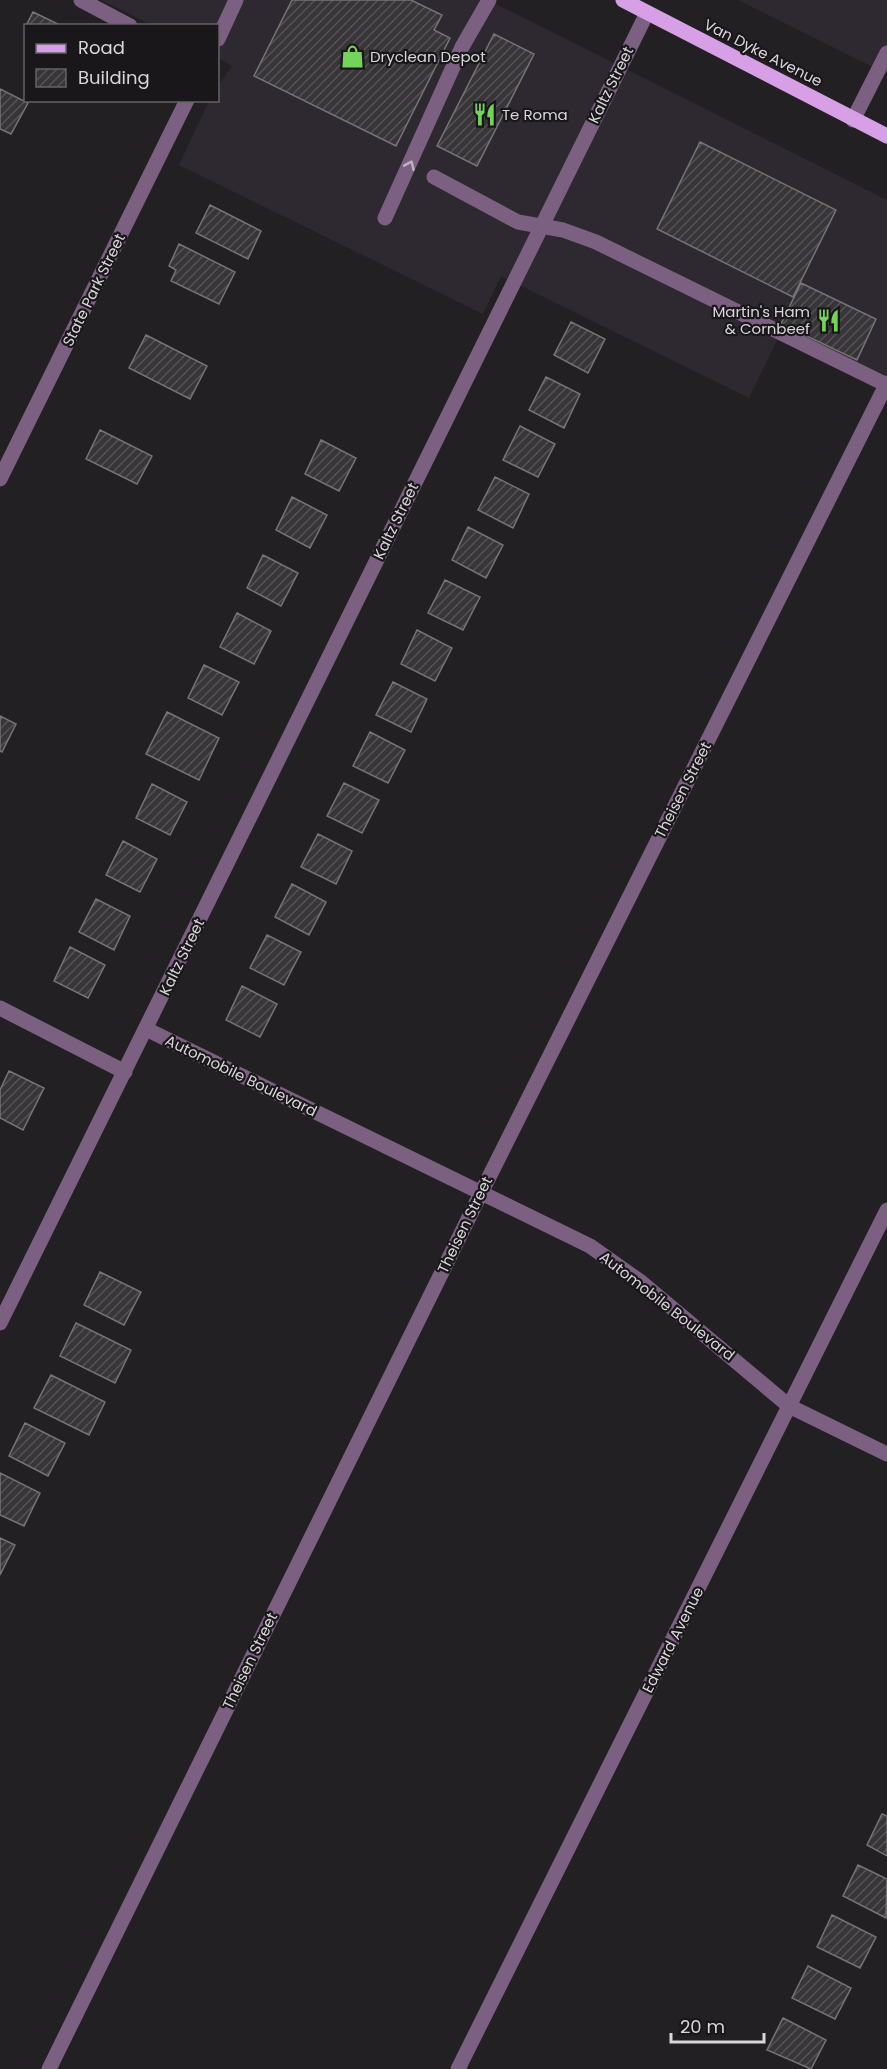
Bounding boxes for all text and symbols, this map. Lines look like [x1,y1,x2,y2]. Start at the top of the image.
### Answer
street label: Van Dyke Avenue [700,14,826,91]
legend [24,24,219,102]
text: Road [78,35,125,60]
street label: Kaltz Street [583,43,638,127]
shop icon: Dryclean Depot [339,44,365,70]
place label: Dryclean Depot [370,46,486,67]
text: Building [78,65,150,90]
restaurant icon: Te Roma [471,102,497,128]
place label: Te Roma [502,104,568,125]
one-way arrow [402,161,414,172]
street label: State Park Street [57,230,130,350]
place label: Martin's Ham & Cornbeef [712,301,810,339]
restaurant icon: Martin's Ham & Cornbeef [815,308,841,334]
street label: Kaltz Street [368,479,423,563]
street label: Theisen Street [649,738,716,841]
street label: Kaltz Street [154,915,209,999]
street label: Automobile Boulevard [162,1030,321,1121]
street label: Theisen Street [432,1173,497,1277]
street label: Automobile Boulevard [595,1246,739,1365]
street label: Edward Avenue [637,1583,708,1696]
street label: Theisen Street [217,1609,282,1713]
scale bar [671,2006,764,2044]
text: 20 m [680,2014,725,2039]

